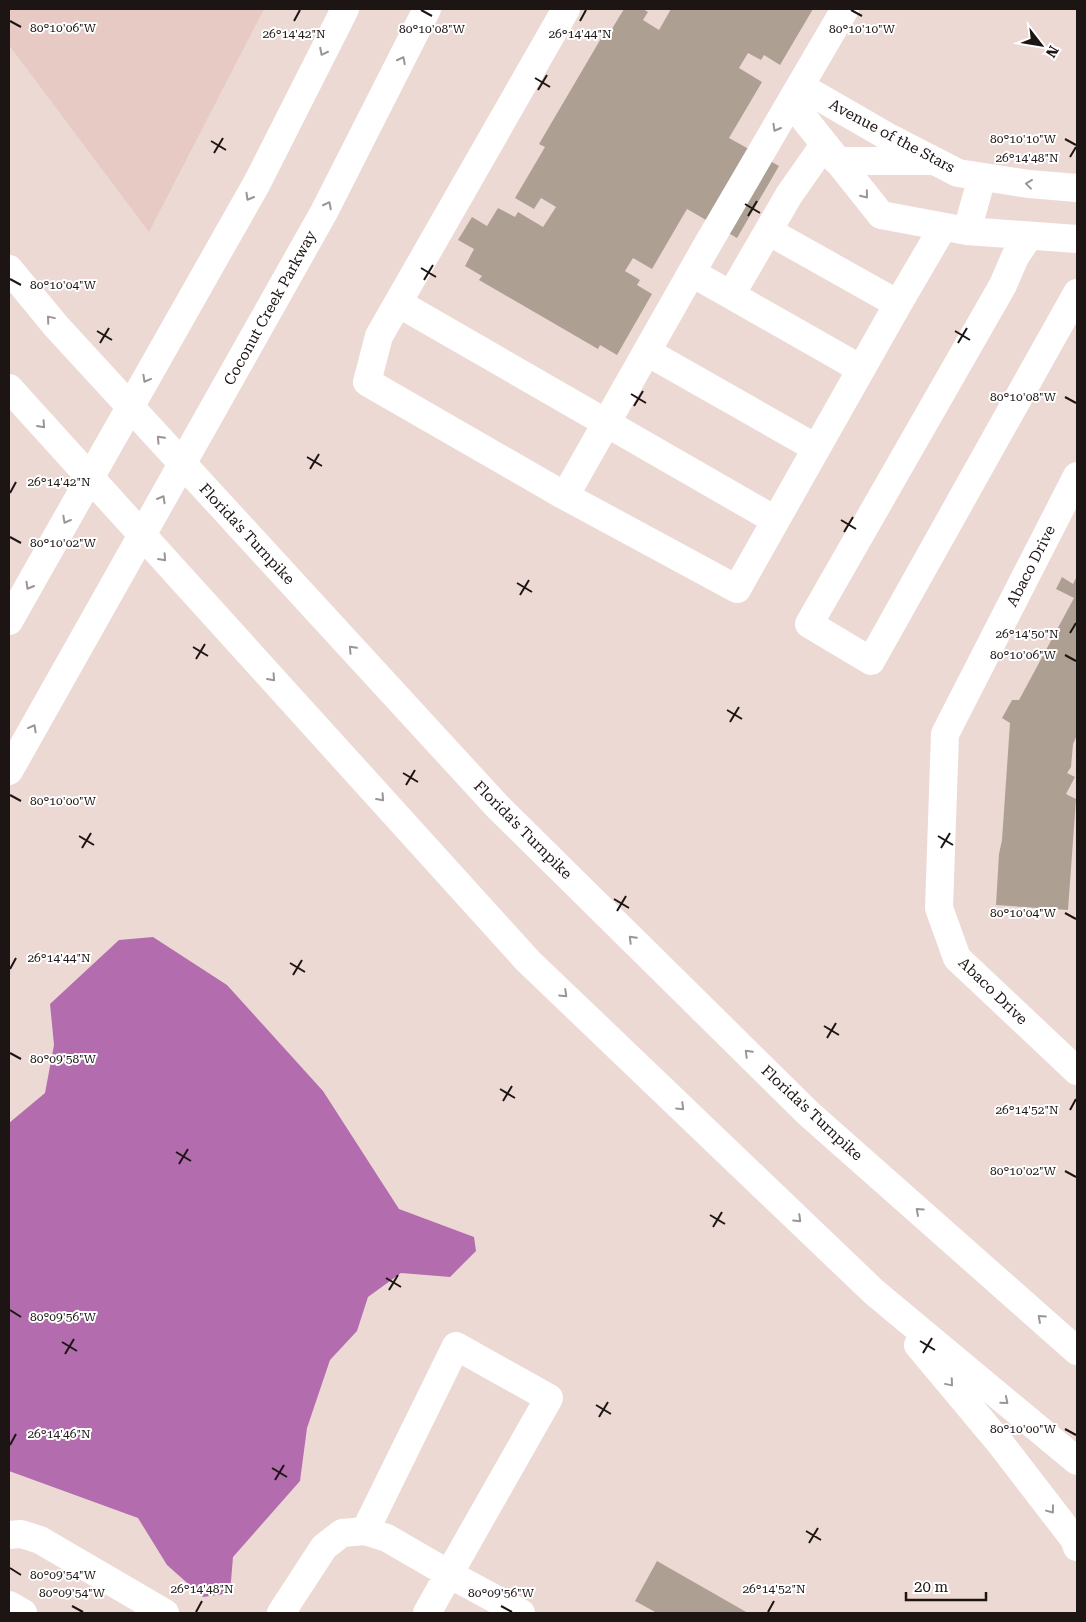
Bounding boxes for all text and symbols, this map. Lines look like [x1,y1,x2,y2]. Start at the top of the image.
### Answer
north arrow [1016,20,1066,70]
text: 80°10'06"W [30,21,97,35]
text: 80°10'08"W [399,22,466,36]
text: 80°10'10"W [829,22,896,36]
text: 26°14'42"N [262,27,326,41]
text: 26°14'44"N [548,27,612,41]
text: N [1042,43,1062,61]
one-way arrow [319,47,329,56]
one-way arrow [396,56,406,65]
street label: Avenue of the Stars [826,95,958,177]
one-way arrow [772,123,782,132]
text: 80°10'10"W [990,132,1057,146]
text: 26°14'48"N [995,151,1059,165]
one-way arrow [1024,179,1032,190]
one-way arrow [859,189,867,198]
one-way arrow [245,191,255,200]
one-way arrow [322,201,332,210]
street label: Coconut Creek Parkway [220,227,320,389]
text: 80°10'04"W [30,278,97,292]
one-way arrow [47,315,56,324]
one-way arrow [142,373,152,382]
text: 80°10'08"W [990,390,1057,404]
one-way arrow [36,419,45,428]
one-way arrow [157,435,166,444]
text: 26°14'42"N [27,475,91,489]
street label: Florida's Turnpike [196,480,298,588]
one-way arrow [156,495,166,504]
one-way arrow [63,515,73,524]
street label: Abaco Drive [1003,522,1059,610]
text: 80°10'02"W [30,536,97,550]
one-way arrow [157,552,166,561]
one-way arrow [25,581,35,590]
text: 26°14'50"N [995,627,1059,641]
one-way arrow [349,645,358,654]
text: 80°10'06"W [990,648,1057,662]
one-way arrow [266,673,275,682]
one-way arrow [26,725,36,734]
street label: Florida's Turnpike [470,777,576,883]
one-way arrow [375,793,384,802]
text: 80°10'00"W [30,794,97,808]
text: 80°10'04"W [990,906,1057,920]
one-way arrow [629,936,638,945]
text: 26°14'44"N [27,951,91,965]
street label: Abaco Drive [955,954,1031,1028]
one-way arrow [558,988,567,997]
one-way arrow [745,1050,754,1059]
text: 80°09'58"W [30,1052,97,1066]
street label: Florida's Turnpike [758,1062,866,1164]
one-way arrow [675,1101,684,1110]
text: 26°14'52"N [995,1103,1059,1117]
text: 80°10'02"W [990,1164,1057,1178]
one-way arrow [916,1207,925,1216]
one-way arrow [793,1213,802,1222]
text: 80°09'56"W [30,1310,97,1324]
one-way arrow [1037,1315,1046,1324]
one-way arrow [944,1377,952,1386]
one-way arrow [1000,1396,1009,1405]
text: 80°10'00"W [990,1422,1057,1436]
text: 26°14'46"N [27,1427,91,1441]
one-way arrow [1046,1504,1054,1513]
text: 80°09'54"W [30,1568,97,1582]
scale bar [906,1570,986,1602]
text: 20 m [914,1578,949,1596]
text: 26°14'48"N [170,1582,234,1596]
text: 26°14'52"N [742,1582,806,1596]
text: 80°09'54"W [39,1586,106,1600]
text: 80°09'56"W [468,1586,535,1600]

